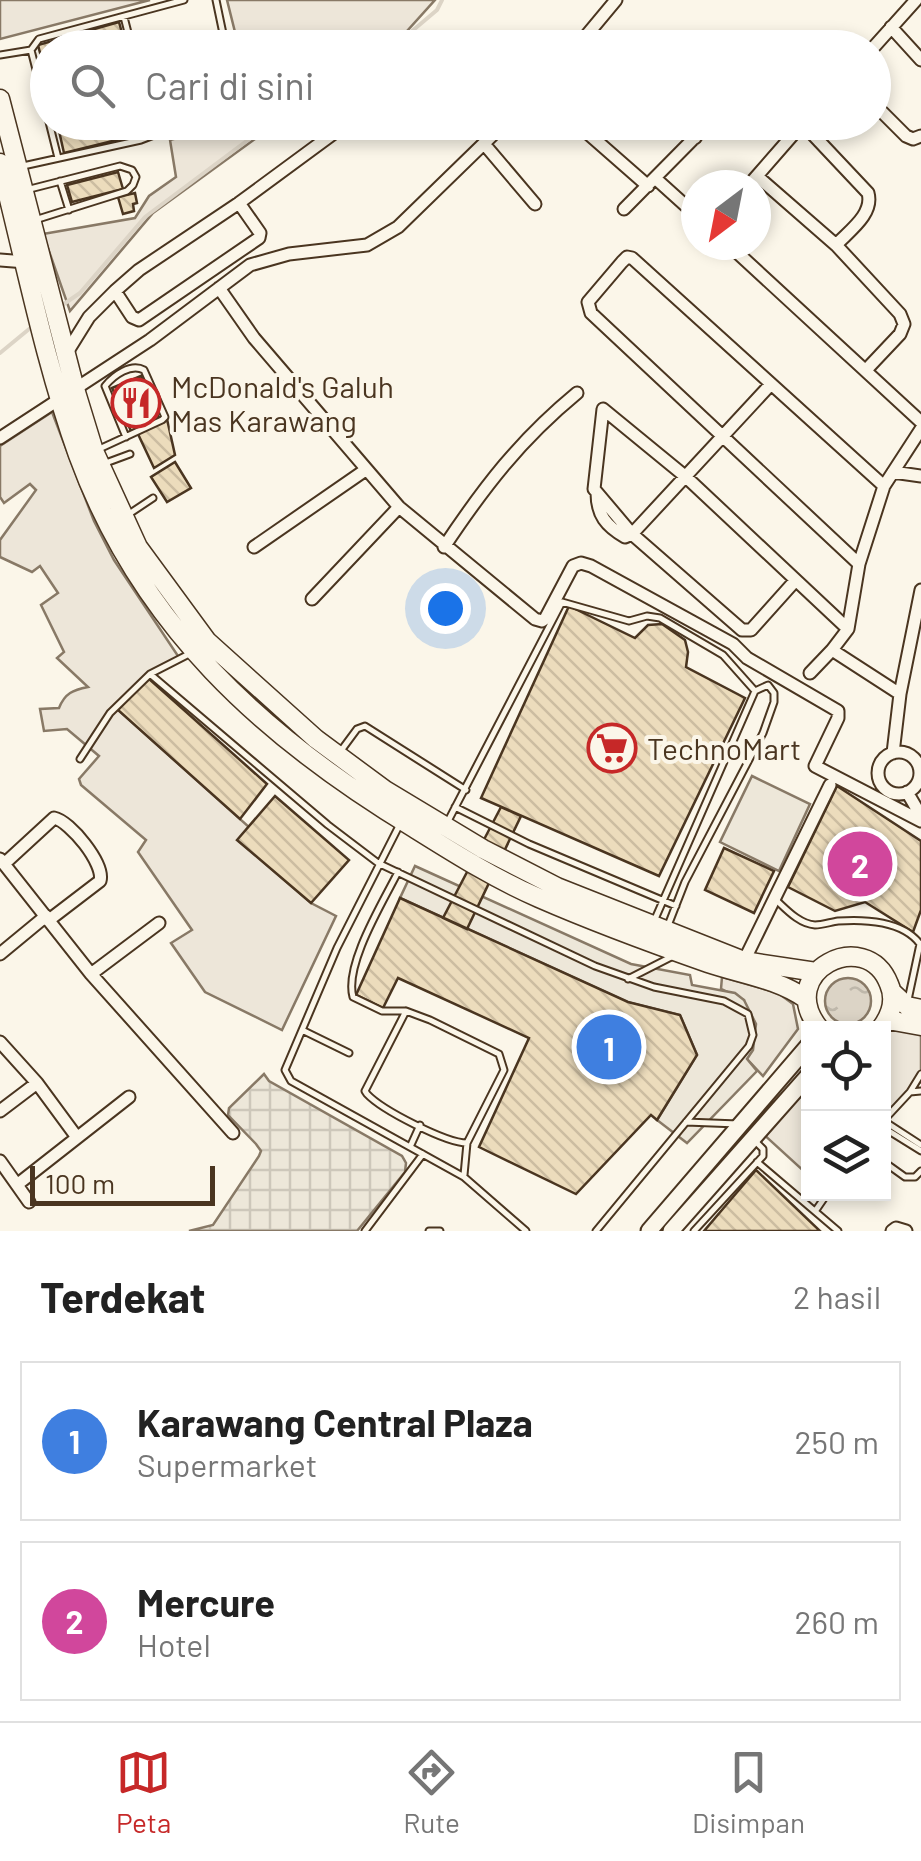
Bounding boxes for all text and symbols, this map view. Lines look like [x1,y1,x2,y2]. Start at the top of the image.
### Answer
search box [30,30,891,140]
icon: search [65,58,120,113]
text: Cari di sini [145,62,315,108]
north arrow [681,170,771,260]
place label: McDonald's Galuh Mas Karawang [171,368,394,438]
restaurant icon: McDonald's Galuh Mas Karawang [110,377,162,429]
your location [420,583,471,634]
supermarket icon: TechnoMart [586,722,638,774]
place label: TechnoMart [647,730,801,766]
pin: 2 [828,826,892,902]
pin: 1 [576,1010,642,1084]
map controls [801,1021,891,1201]
button: locate [801,1021,891,1111]
button: layers [801,1111,891,1201]
scale bar [30,1161,215,1206]
text: 100 m [45,1166,115,1200]
text: Terdekat [40,1271,205,1321]
text: 2 hasil [793,1277,881,1315]
text: Karawang Central Plaza [137,1399,533,1445]
text: 1 [69,1422,80,1460]
text: 250 m [794,1422,879,1460]
text: Supermarket [137,1445,317,1483]
text: Mercure [137,1579,275,1625]
text: 2 [66,1602,83,1640]
text: 260 m [794,1602,879,1640]
text: Hotel [137,1625,211,1663]
tab: Peta [116,1745,171,1839]
tab: Rute [403,1745,460,1839]
tab: Disimpan [692,1745,805,1839]

